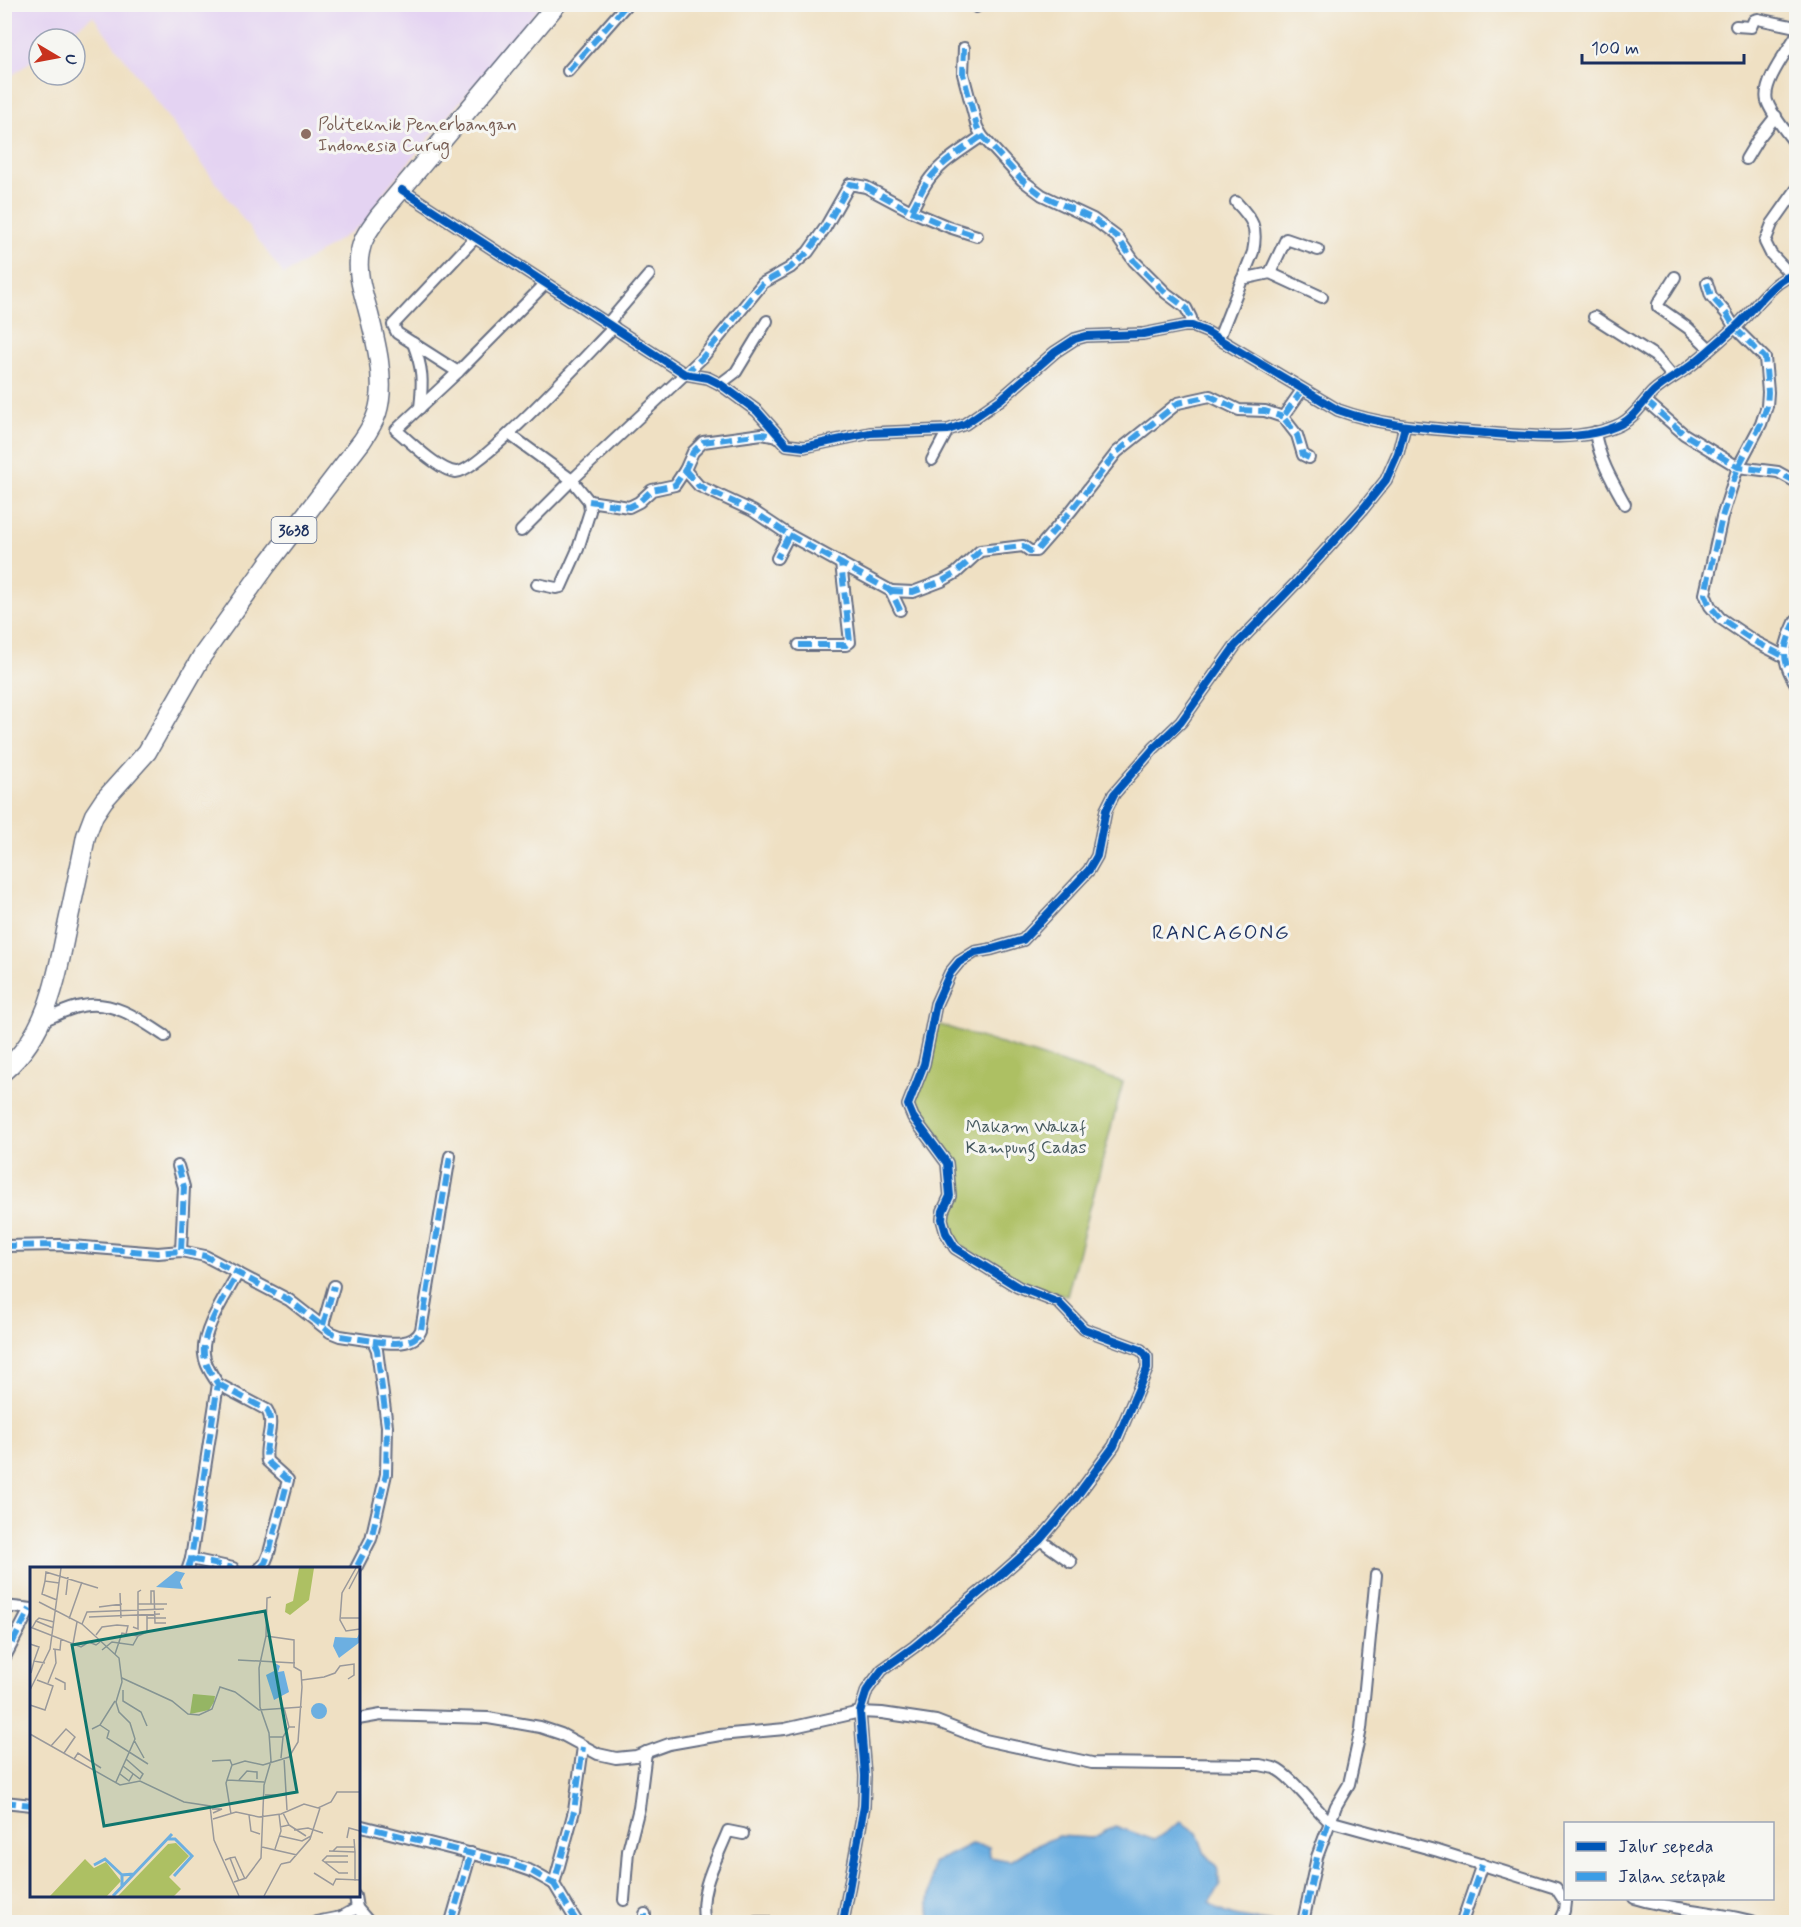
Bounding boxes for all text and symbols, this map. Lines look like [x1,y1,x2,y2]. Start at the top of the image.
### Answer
north arrow [27,27,87,87]
scale bar [1582,27,1744,65]
text: 100 m [1591,37,1639,61]
text: U [59,52,82,66]
place label: Politeknik Penerbangan Indonesia Curug [318,113,517,159]
marker: Politeknik Penerbangan Indonesia Curug [299,127,313,141]
road number: 3638 [272,517,316,543]
district label: RANCAGONG [1152,919,1290,947]
park label: Makam Wakaf Kampung Cadas [965,1115,1087,1162]
inset map [30,1567,360,1897]
legend [1564,1822,1774,1900]
text: Jalur sepeda [1618,1835,1714,1859]
text: Jalan setapak [1618,1865,1726,1889]

